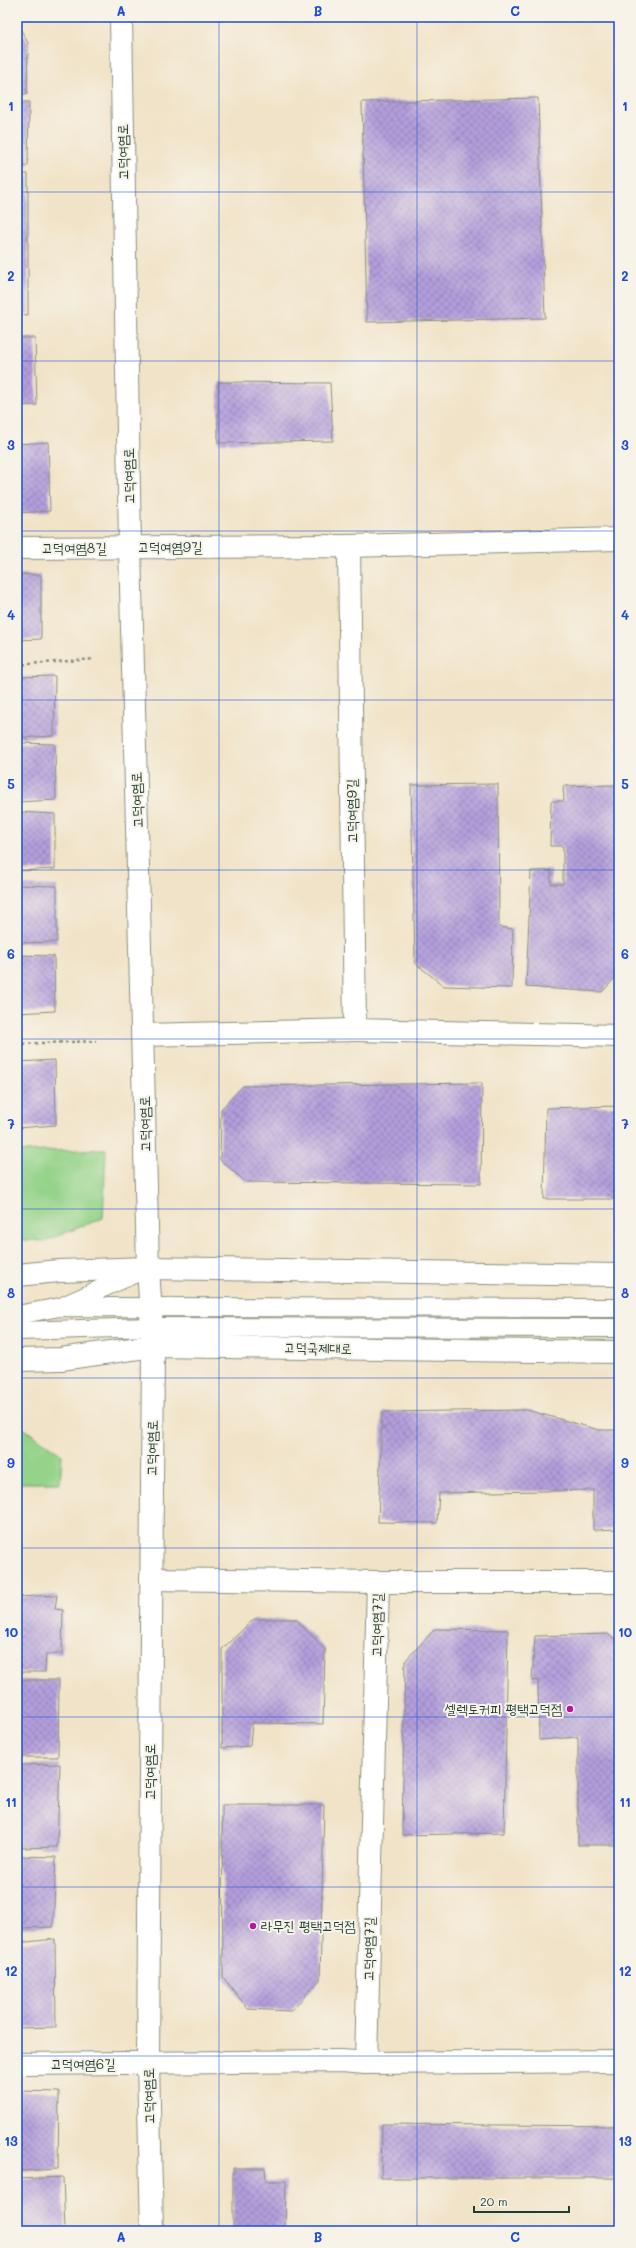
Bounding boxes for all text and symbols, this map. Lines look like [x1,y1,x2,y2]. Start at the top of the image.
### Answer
text: A [116,2,126,19]
text: B [314,2,323,19]
text: C [510,2,520,19]
text: 1 [8,97,14,114]
text: 1 [622,97,628,114]
street label: 고덕여염로 [113,124,132,180]
text: 2 [7,267,15,284]
text: 2 [621,267,629,284]
text: 3 [7,436,15,453]
text: 3 [621,436,629,453]
street label: 고덕여염로 [119,448,138,504]
street label: 고덕여염9길 [138,537,203,556]
street label: 고덕여염8길 [42,538,107,557]
text: 4 [7,606,15,623]
text: 4 [621,606,629,623]
street label: 고덕여염로 [126,772,147,828]
text: 5 [7,775,15,792]
text: 5 [621,775,629,792]
street label: 고덕여염9길 [341,778,362,843]
text: 6 [7,945,15,962]
text: 6 [621,945,629,962]
street label: 고덕여염로 [135,1096,154,1152]
text: 7 [7,1115,15,1132]
text: 7 [621,1115,629,1132]
text: 8 [7,1284,15,1301]
text: 8 [621,1284,629,1301]
street label: 고덕국제대로 [284,1337,352,1358]
street label: 고덕여염로 [142,1420,161,1476]
text: 9 [7,1454,15,1471]
text: 9 [621,1454,629,1471]
street label: 고덕여염7길 [366,1592,387,1657]
text: 10 [4,1623,18,1640]
text: 10 [618,1623,632,1640]
place label: 셀렉토커피 평택고덕점 [445,1699,562,1718]
marker: 셀렉토커피 평택고덕점 [565,1704,575,1714]
street label: 고덕여염로 [140,1744,159,1800]
text: 11 [5,1793,17,1810]
text: 11 [619,1793,631,1810]
place label: 라무진 평택고덕점 [261,1916,356,1935]
street label: 고덕여염7길 [358,1916,379,1981]
marker: 라무진 평택고덕점 [248,1921,258,1931]
text: 12 [4,1962,18,1979]
text: 12 [618,1962,632,1979]
street label: 고덕여염6길 [51,2054,116,2073]
street label: 고덕여염로 [139,2068,158,2124]
text: 13 [4,2132,18,2149]
text: 13 [618,2132,632,2149]
scale bar [474,2188,569,2214]
text: 20 m [480,2193,508,2209]
text: A [116,2228,126,2245]
text: B [314,2228,323,2245]
text: C [510,2228,520,2245]

